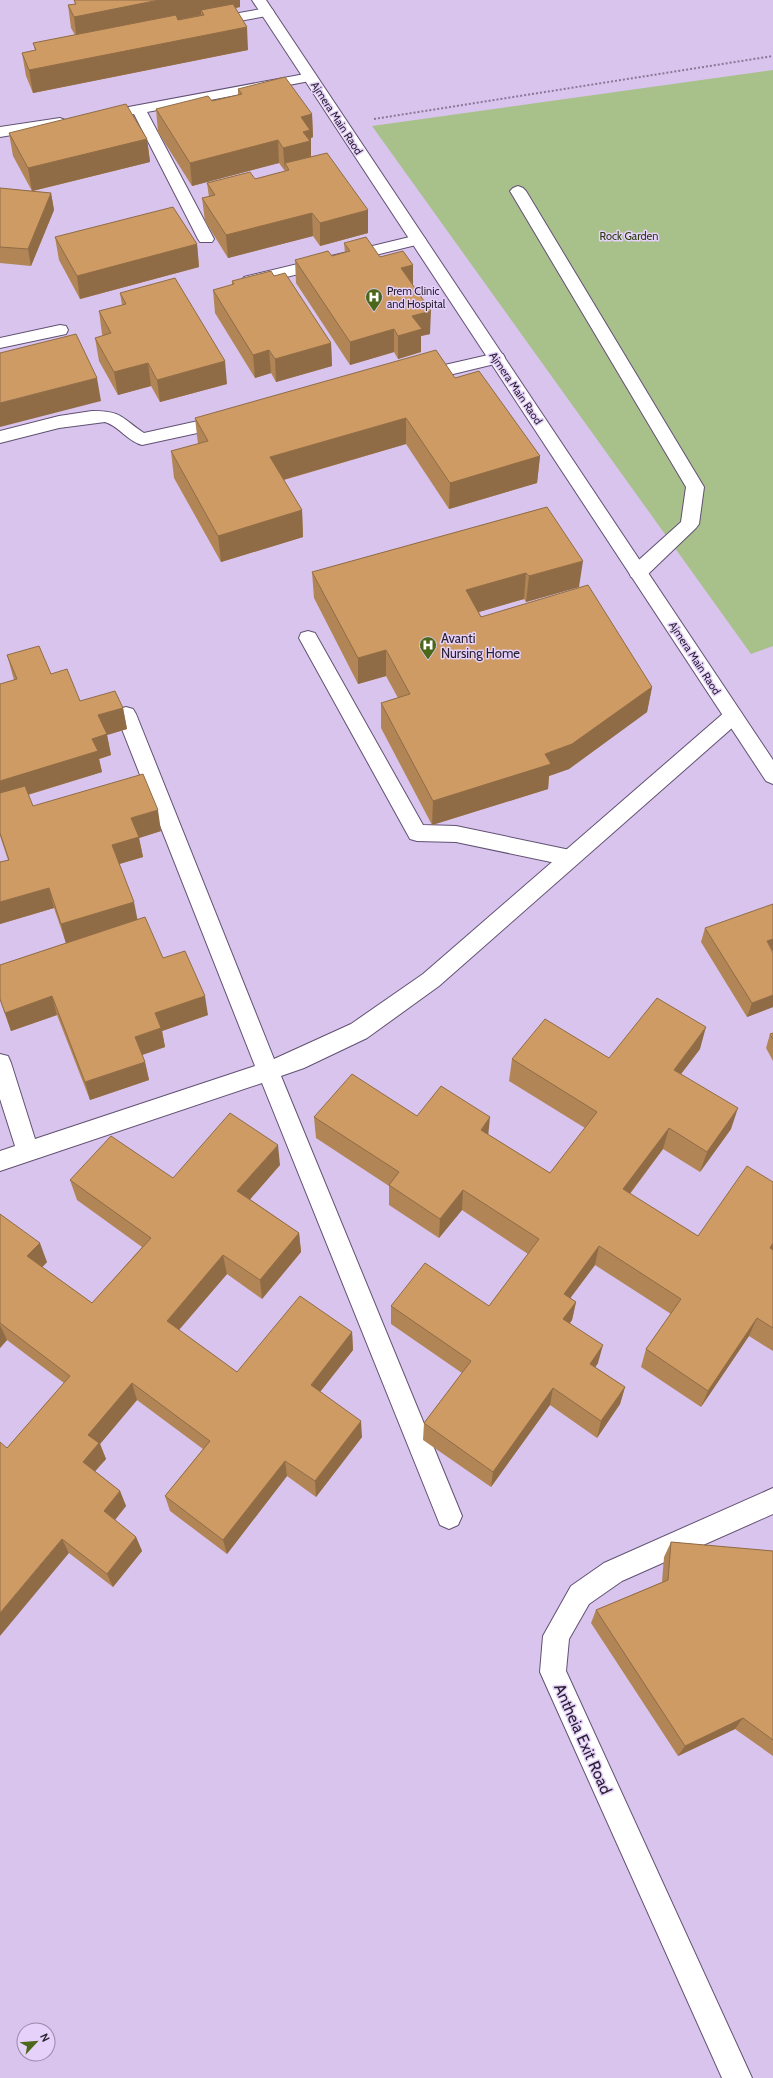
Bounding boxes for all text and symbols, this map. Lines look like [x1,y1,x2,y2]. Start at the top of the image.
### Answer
street label: Ajmera Main Raod [308,79,366,157]
park label: Rock Garden [600,229,658,243]
place label: Prem Clinic and Hospital [387,284,446,311]
hospital icon: Prem Clinic and Hospital [364,287,384,312]
street label: Ajmera Main Raod [487,349,545,427]
street label: Ajmera Main Raod [666,619,724,697]
place label: Avanti Nursing Home [441,630,520,661]
hospital icon: Avanti Nursing Home [418,635,438,660]
street label: Antheia Exit Road [550,1681,616,1797]
north arrow [16,2022,56,2062]
text: N [37,2031,53,2044]

